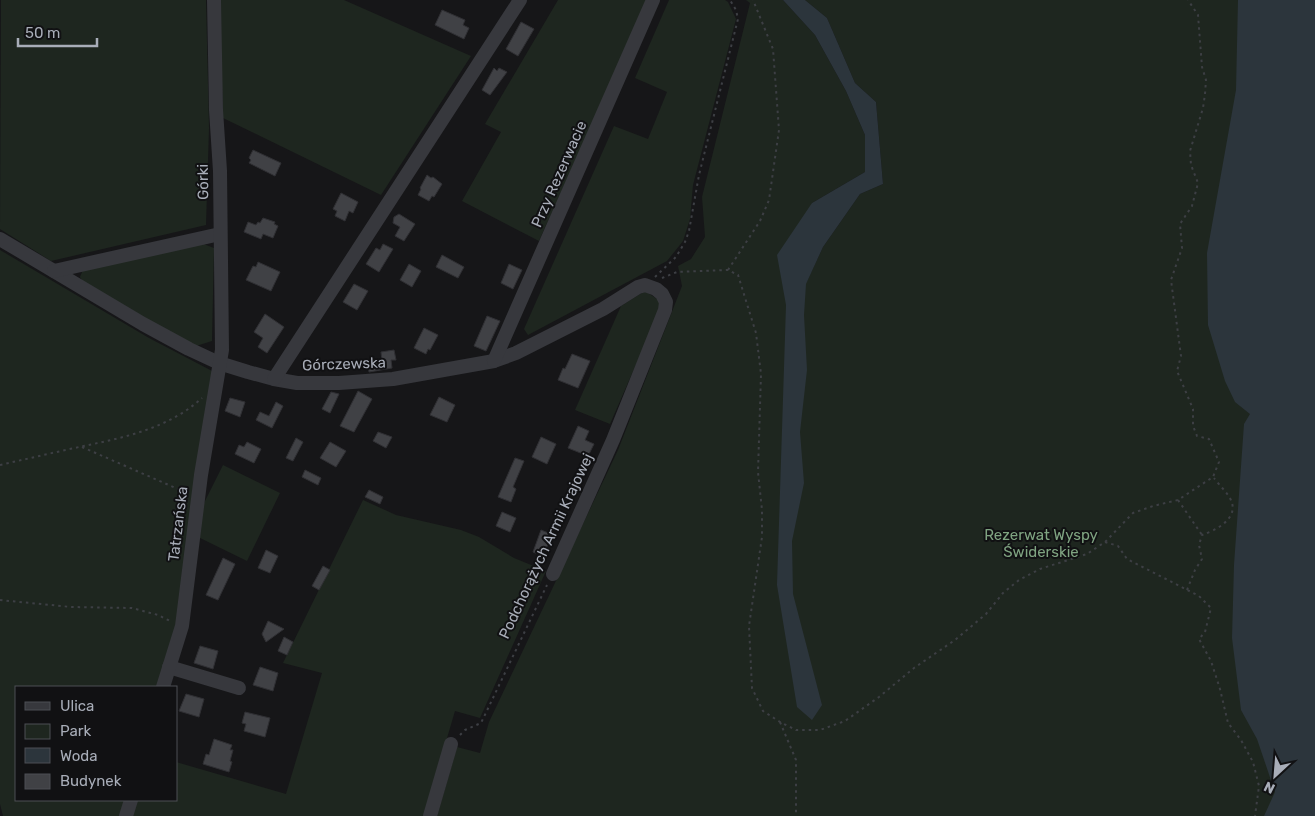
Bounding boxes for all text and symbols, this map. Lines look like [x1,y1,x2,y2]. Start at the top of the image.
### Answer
scale bar [18,15,96,47]
text: 50 m [25,24,60,42]
street label: Przy Rezerwacie [527,118,591,230]
street label: Górki [194,164,212,200]
street label: Górczewska [302,354,386,374]
street label: Podchorążych Armii Krajowej [495,450,597,642]
street label: Tatrzańska [164,485,192,563]
park label: Rezerwat Wyspy Świderskie [984,526,1098,561]
legend [15,686,178,801]
text: Ulica [60,697,94,715]
text: Park [60,722,91,740]
text: Woda [60,747,98,765]
north arrow [1250,751,1300,801]
text: Budynek [60,772,122,790]
text: N [1261,777,1278,797]

